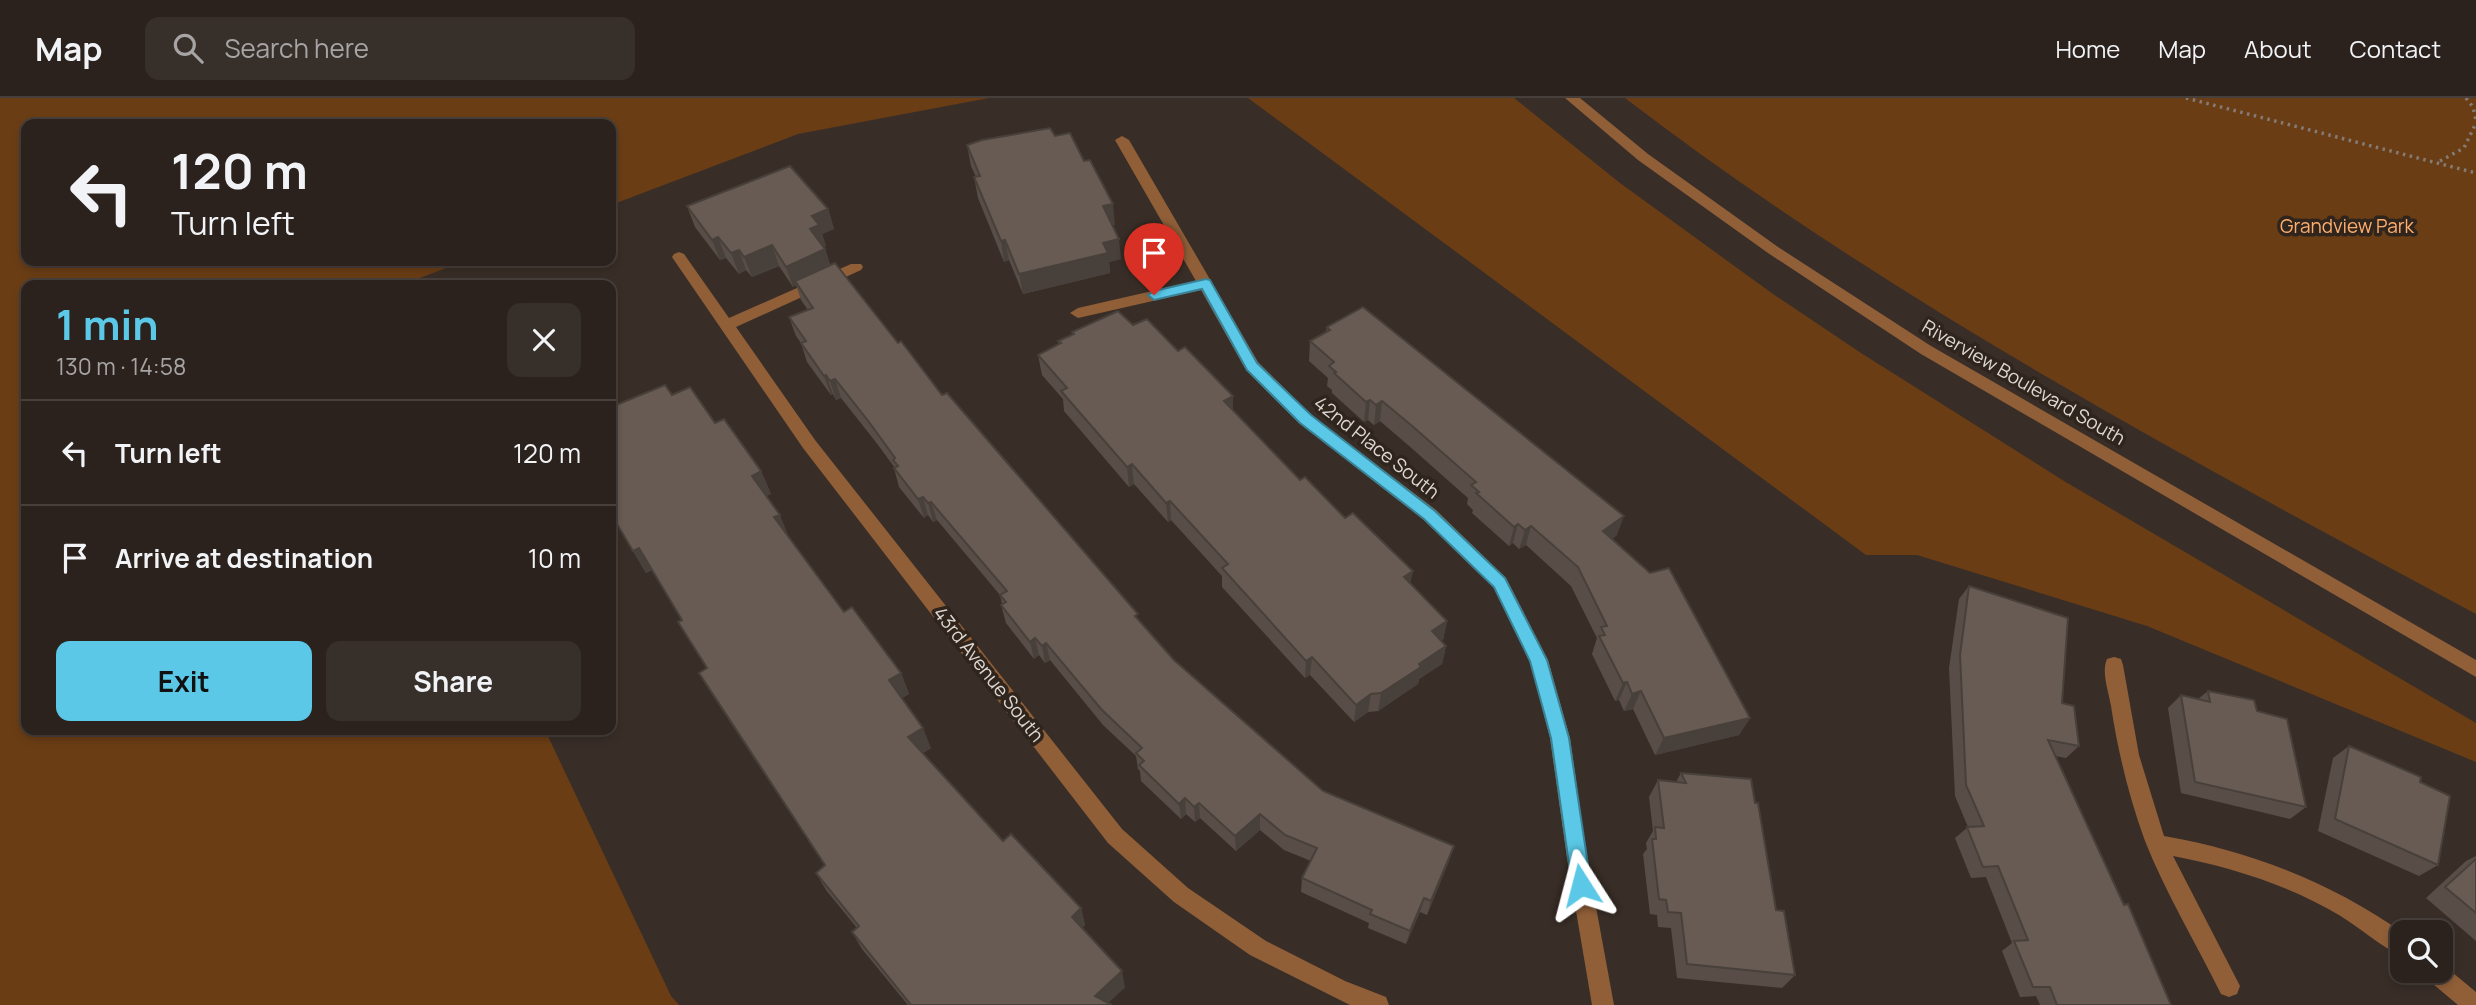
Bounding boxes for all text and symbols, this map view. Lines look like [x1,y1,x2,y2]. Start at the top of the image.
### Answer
search box [145,17,635,80]
text: Map [35,26,103,71]
icon: search [169,29,207,67]
text: Search here [225,30,369,66]
text: Home [2055,32,2120,65]
text: Map [2158,32,2206,65]
text: About [2244,32,2312,65]
text: Contact [2350,32,2441,65]
text: 120 m [171,137,308,204]
icon: left [56,147,147,238]
text: Turn left [171,201,295,245]
park label: Grandview Park [2280,213,2415,239]
pin [1124,223,1184,295]
icon: arrive [1135,234,1173,272]
text: 1 min [56,295,159,353]
button: close [507,303,581,377]
street label: Riverview Boulevard South [1918,313,2130,451]
text: 130 m · 14:58 [56,350,186,382]
street label: 42nd Place South [1309,390,1445,504]
icon: left [56,434,94,472]
text: Turn left [115,435,222,471]
text: 120 m [513,435,581,471]
icon: arrive [56,539,94,577]
text: Arrive at destination [115,540,373,576]
text: 10 m [528,540,581,576]
street label: 43rd Avenue South [928,601,1050,747]
button: Exit [56,641,312,721]
button: Share [326,641,581,721]
position arrow [1544,848,1618,922]
map controls [2390,920,2453,983]
button: search [2390,920,2453,983]

